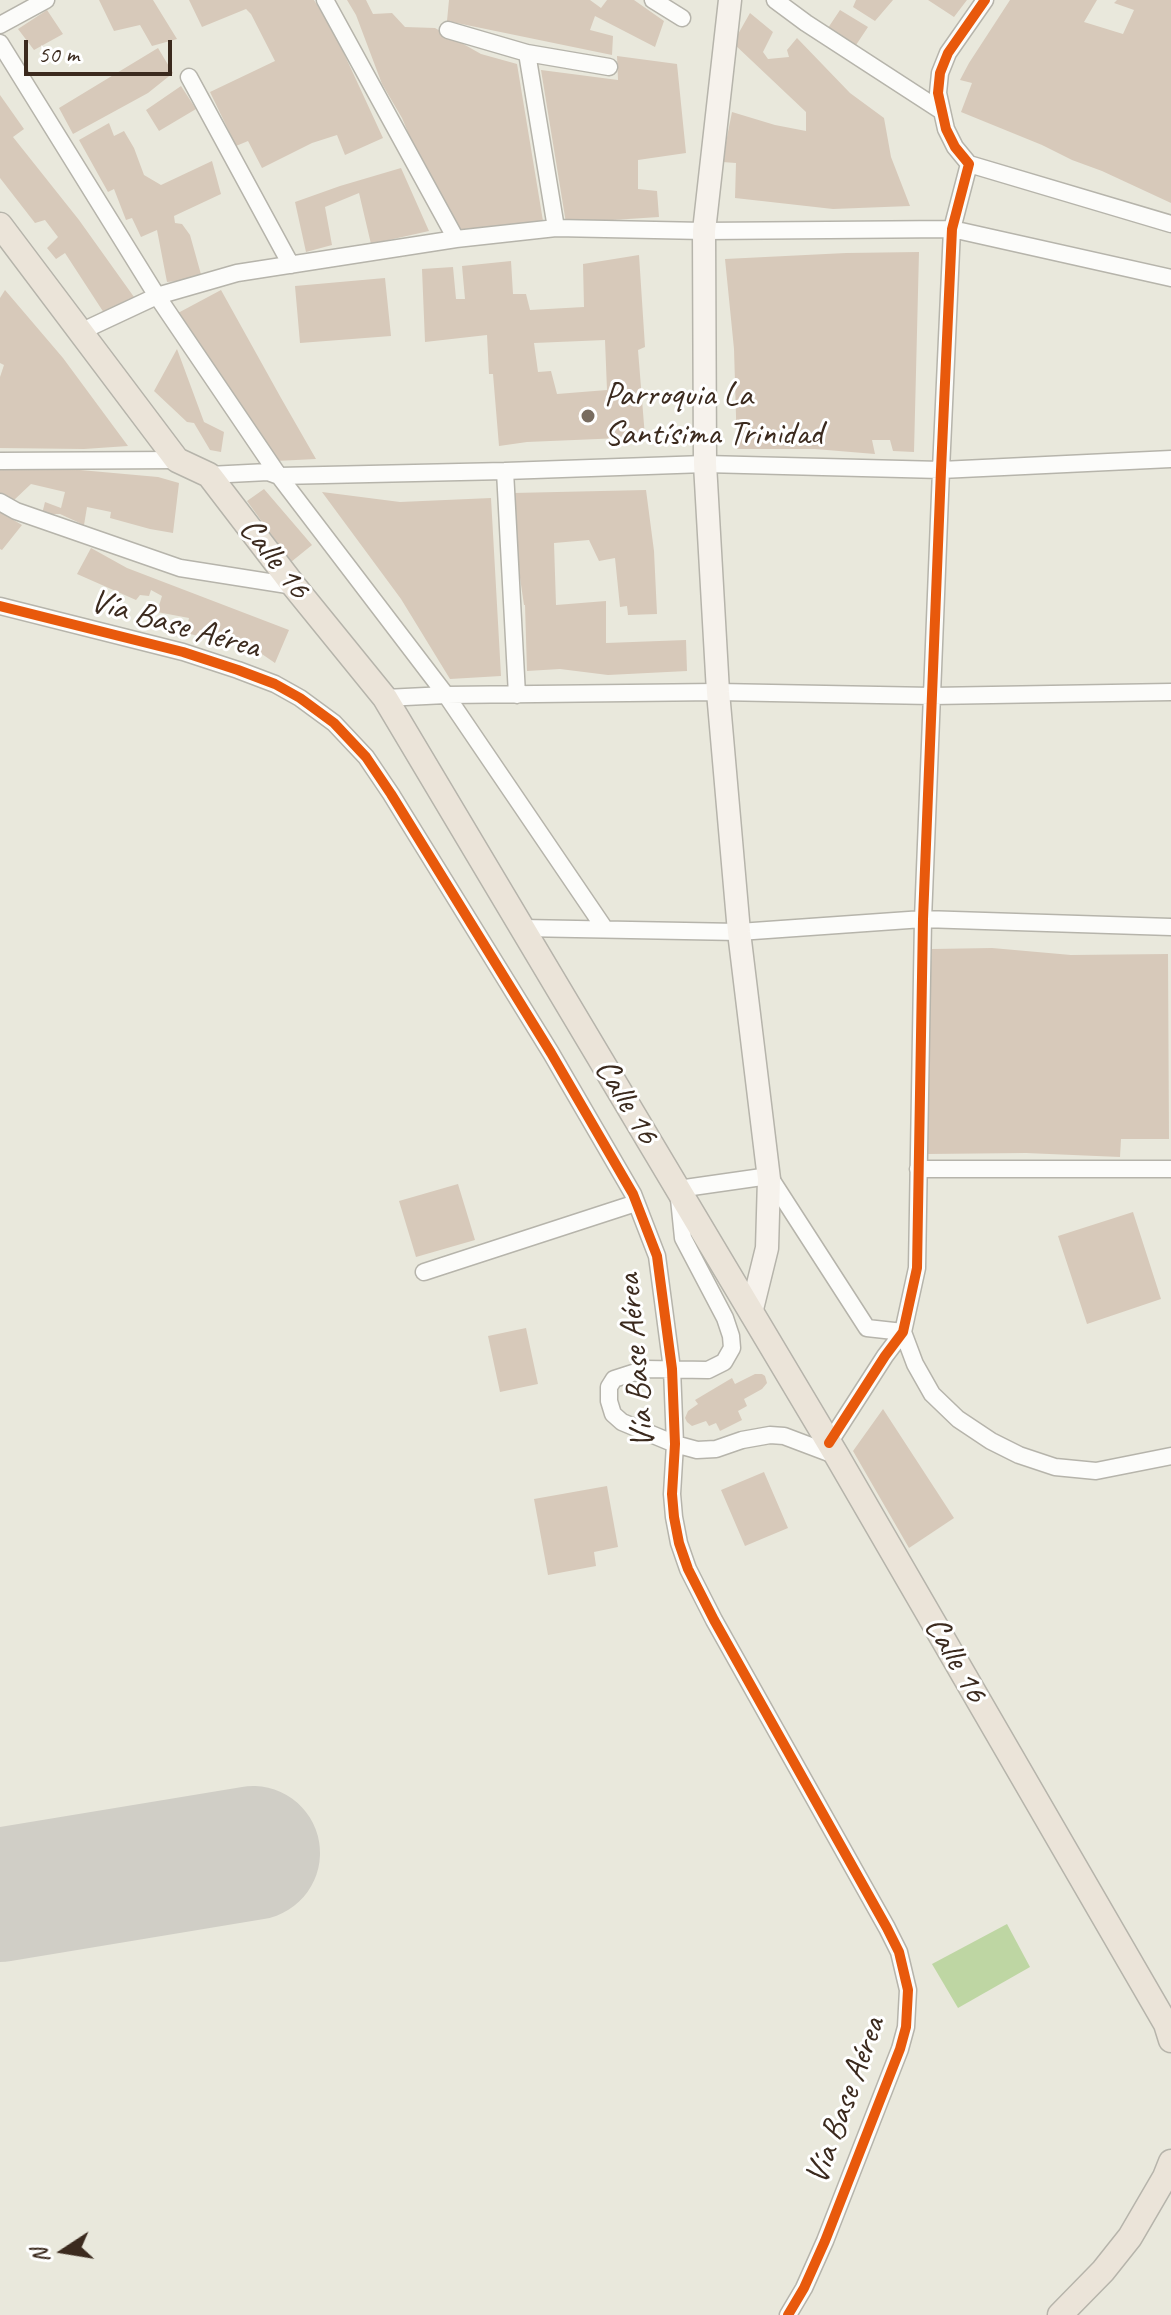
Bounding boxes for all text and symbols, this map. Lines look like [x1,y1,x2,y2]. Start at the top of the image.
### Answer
scale bar [28,24,176,74]
text: 50 m [38,39,79,69]
place label: Parroquia La Santísima Trinidad [604,376,823,456]
marker: Parroquia La Santísima Trinidad [579,407,597,425]
street label: Calle 16 [230,510,318,608]
street label: Vía Base Aérea [85,581,265,669]
street label: Calle 16 [585,1052,667,1152]
street label: Vía Base Aérea [609,1272,665,1450]
street label: Calle 16 [914,1610,996,1710]
street label: Vía Base Aérea [797,2012,895,2190]
north arrow [24,2211,104,2291]
text: N [25,2246,56,2266]

